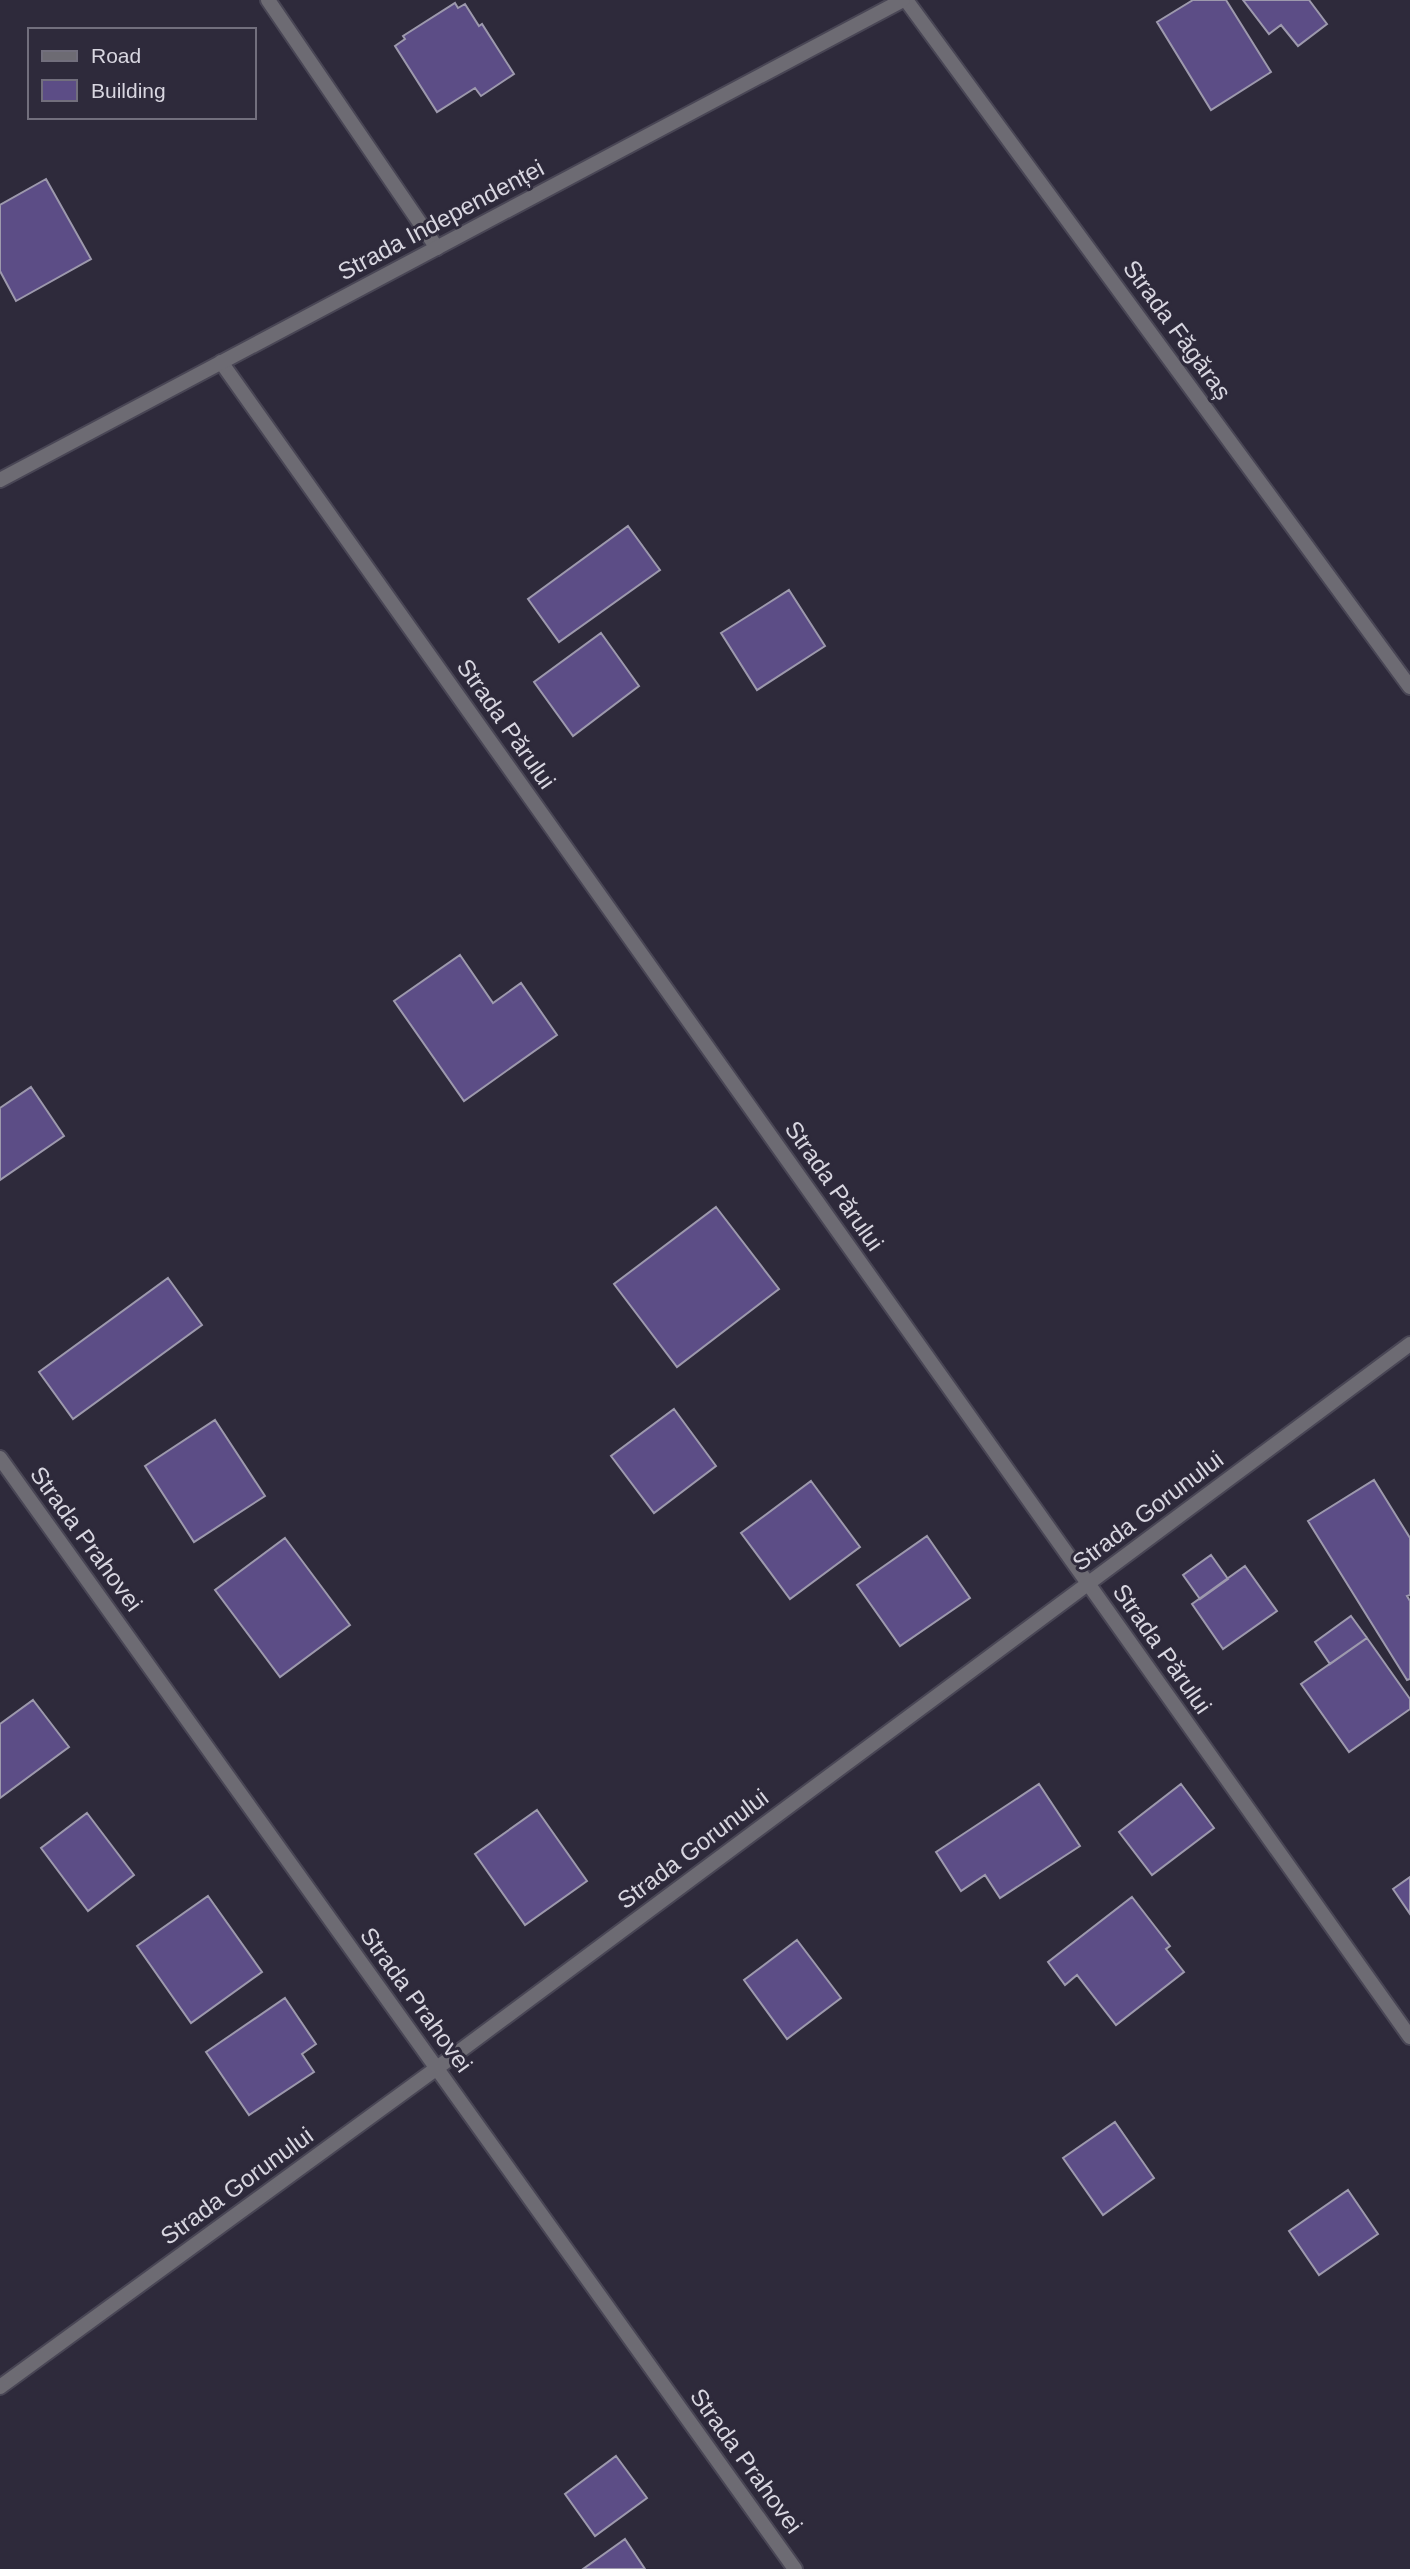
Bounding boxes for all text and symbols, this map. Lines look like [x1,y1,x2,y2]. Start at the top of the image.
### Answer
legend [28,28,256,119]
text: Road [91,44,141,67]
text: Building [91,79,166,102]
street label: Strada Independenței [333,154,548,285]
street label: Strada Făgăraș [1118,255,1237,405]
street label: Strada Părului [452,654,561,794]
street label: Strada Părului [780,1116,889,1256]
street label: Strada Gorunului [1067,1445,1228,1576]
street label: Strada Prahovei [25,1461,148,1616]
street label: Strada Părului [1108,1579,1217,1719]
street label: Strada Gorunului [612,1783,773,1914]
street label: Strada Prahovei [355,1922,478,2077]
street label: Strada Gorunului [155,2121,318,2250]
street label: Strada Prahovei [685,2383,808,2538]

